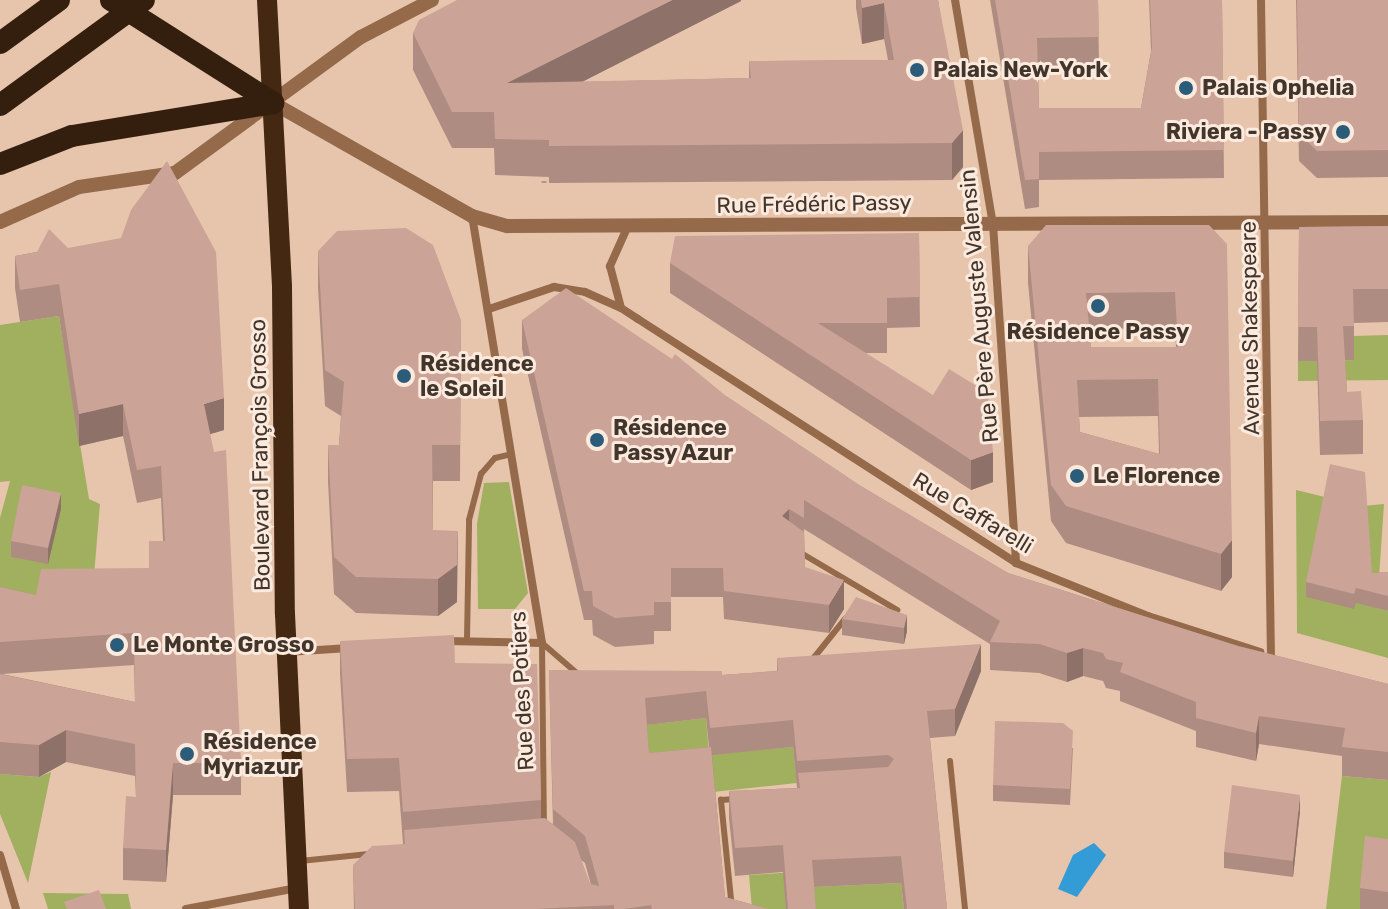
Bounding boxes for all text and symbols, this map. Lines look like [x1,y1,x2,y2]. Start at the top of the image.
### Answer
place label: Palais New-York [933,57,1108,83]
marker: Palais New-York [908,61,926,79]
place label: Palais Ophelia [1202,75,1354,101]
marker: Palais Ophelia [1177,79,1195,97]
place label: Riviera - Passy [1166,119,1327,145]
marker: Riviera - Passy [1334,123,1352,141]
street label: Rue Père Auguste Valensin [954,168,1004,444]
street label: Rue Frédéric Passy [716,189,912,219]
street label: Avenue Shakespeare [1235,221,1265,435]
marker: Résidence Passy [1089,297,1107,315]
street label: Boulevard François Grosso [244,319,276,591]
place label: Résidence Passy [1006,319,1190,345]
place label: Résidence le Soleil [420,350,534,402]
marker: Résidence le Soleil [395,367,413,385]
place label: Résidence Passy Azur [613,414,734,466]
marker: Résidence Passy Azur [588,431,606,449]
place label: Le Florence [1093,463,1220,489]
street label: Rue Caffarelli [908,467,1038,559]
marker: Le Florence [1068,467,1086,485]
street label: Rue des Potiers [505,611,539,771]
place label: Le Monte Grosso [133,632,314,658]
marker: Le Monte Grosso [108,636,126,654]
place label: Résidence Myriazur [203,728,317,780]
marker: Résidence Myriazur [178,745,196,763]

